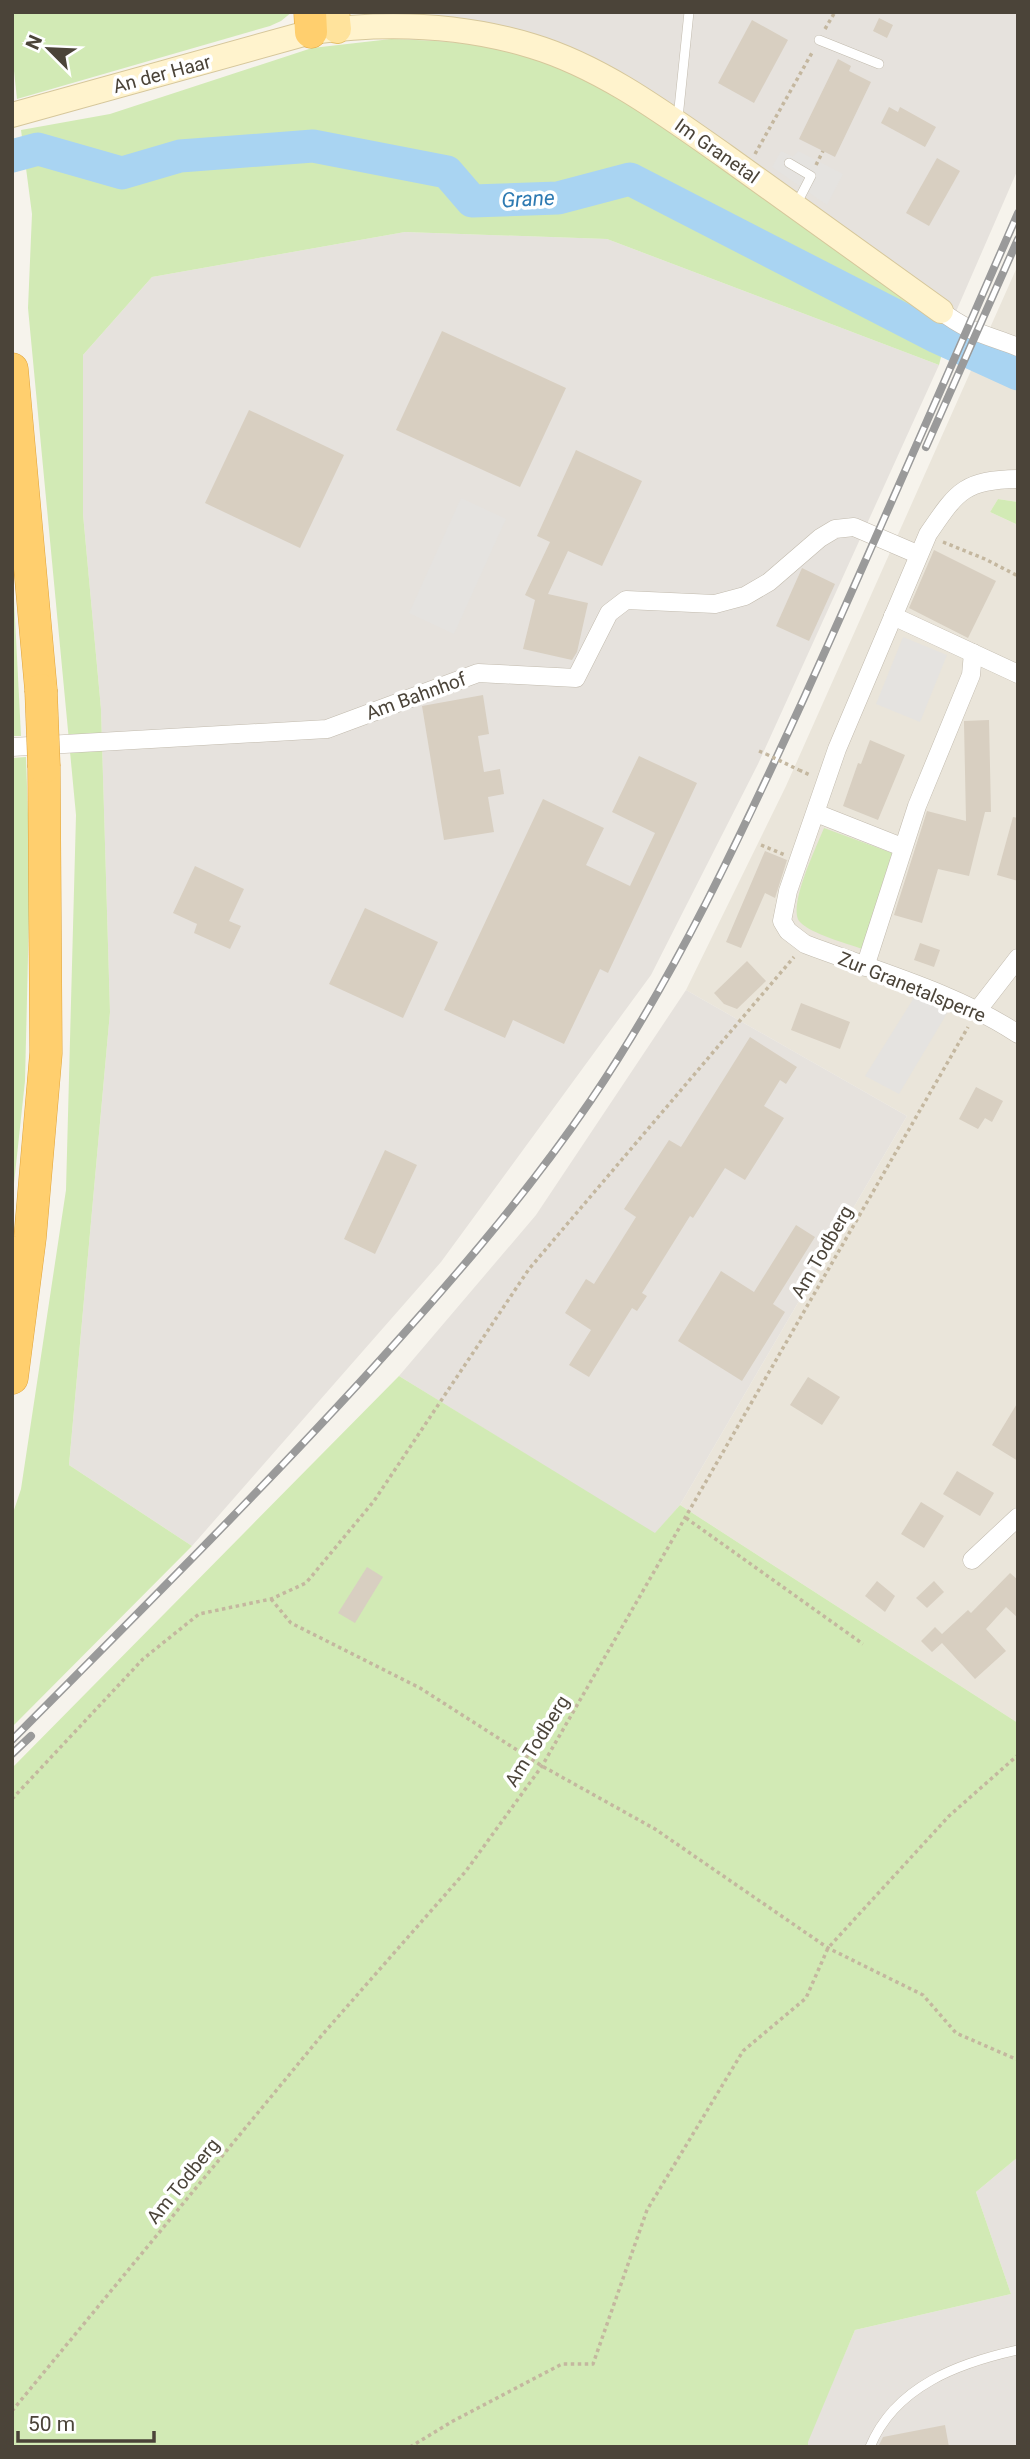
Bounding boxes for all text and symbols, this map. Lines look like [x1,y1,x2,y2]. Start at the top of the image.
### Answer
north arrow [14,14,84,84]
text: N [21,31,47,53]
street label: An der Haar [111,50,214,98]
street label: Im Granetal [670,114,764,188]
water label: Grane [501,186,556,212]
street label: Am Bahnhof [363,667,470,725]
street label: Zur Granetalsperre [835,947,989,1027]
street label: Am Todberg [786,1202,858,1302]
street label: Am Todberg [500,1691,574,1791]
street label: Am Todberg [142,2134,224,2228]
scale bar [18,2400,154,2444]
text: 50 m [28,2412,75,2436]

